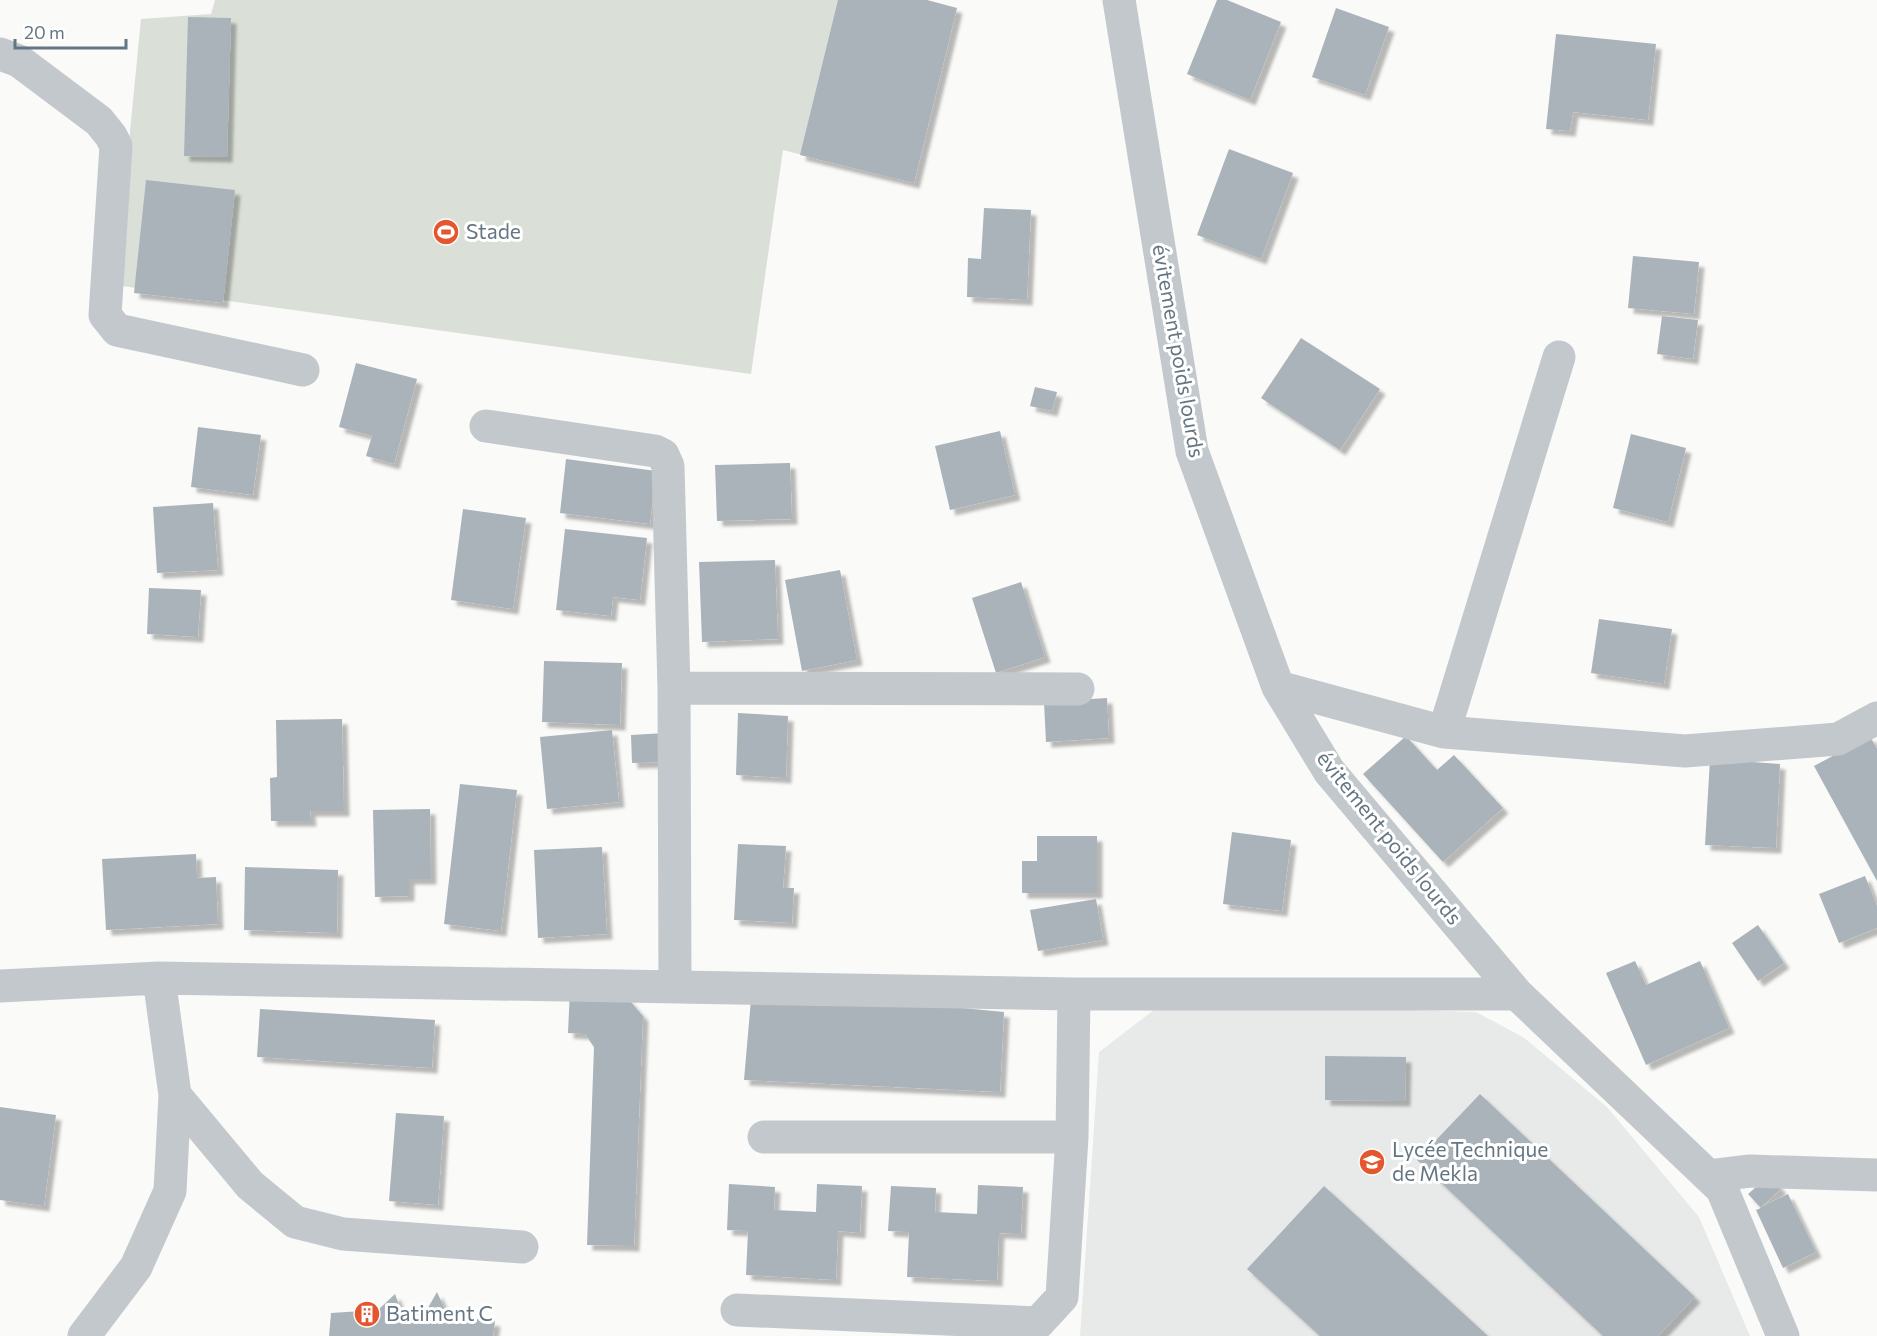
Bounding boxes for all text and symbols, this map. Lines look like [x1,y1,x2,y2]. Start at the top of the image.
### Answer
scale bar [15,12,126,50]
text: 20 m [24,21,65,43]
sports icon: Stade [431,217,461,247]
place label: Stade [466,218,521,243]
street label: évitement poids lourds [1148,242,1211,459]
street label: évitement poids lourds [1312,745,1468,929]
place label: Lycée Technique de Mekla [1392,1136,1548,1185]
school or university icon: Lycée Technique de Mekla [1357,1147,1387,1177]
building icon: Batiment C [352,1299,382,1329]
place label: Batiment C [386,1300,493,1325]

